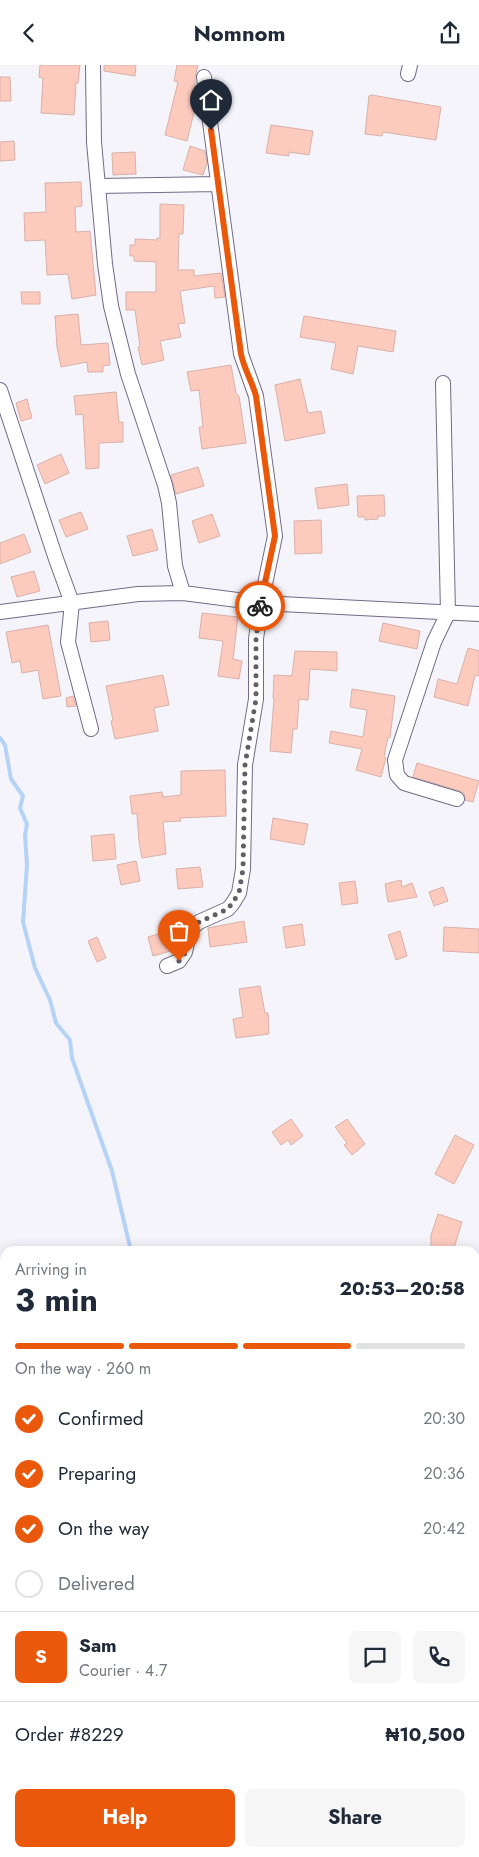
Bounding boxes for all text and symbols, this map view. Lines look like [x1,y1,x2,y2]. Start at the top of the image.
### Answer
text: Nomnom [193,17,286,49]
icon: back [15,19,43,47]
icon: share [436,19,464,47]
pin [190,79,232,130]
icon: home [197,86,225,114]
courier [235,581,285,631]
icon: bike [246,592,274,620]
pin [158,910,200,961]
icon: bag [165,917,193,945]
text: Arriving in [15,1258,87,1281]
text: 20:53–20:58 [340,1275,465,1302]
text: 3 min [15,1277,98,1323]
text: On the way · 260 m [15,1357,151,1380]
icon: check [15,1405,43,1433]
text: Confirmed [58,1405,144,1432]
text: 20:30 [423,1407,465,1430]
icon: check [15,1460,43,1488]
text: Preparing [58,1460,136,1487]
text: 20:36 [424,1462,465,1485]
icon: check [15,1515,43,1543]
text: On the way [58,1515,149,1542]
text: 20:42 [423,1517,465,1540]
text: Delivered [58,1570,135,1597]
button: chat [349,1631,401,1683]
button: phone [413,1631,465,1683]
text: Sam [79,1632,117,1659]
text: S [35,1643,47,1670]
text: Courier · 4.7 [79,1659,167,1682]
text: Order #8229 [15,1721,124,1748]
text: ₦10,500 [385,1721,465,1748]
button: Help [15,1789,235,1847]
button: Share [245,1789,465,1847]

